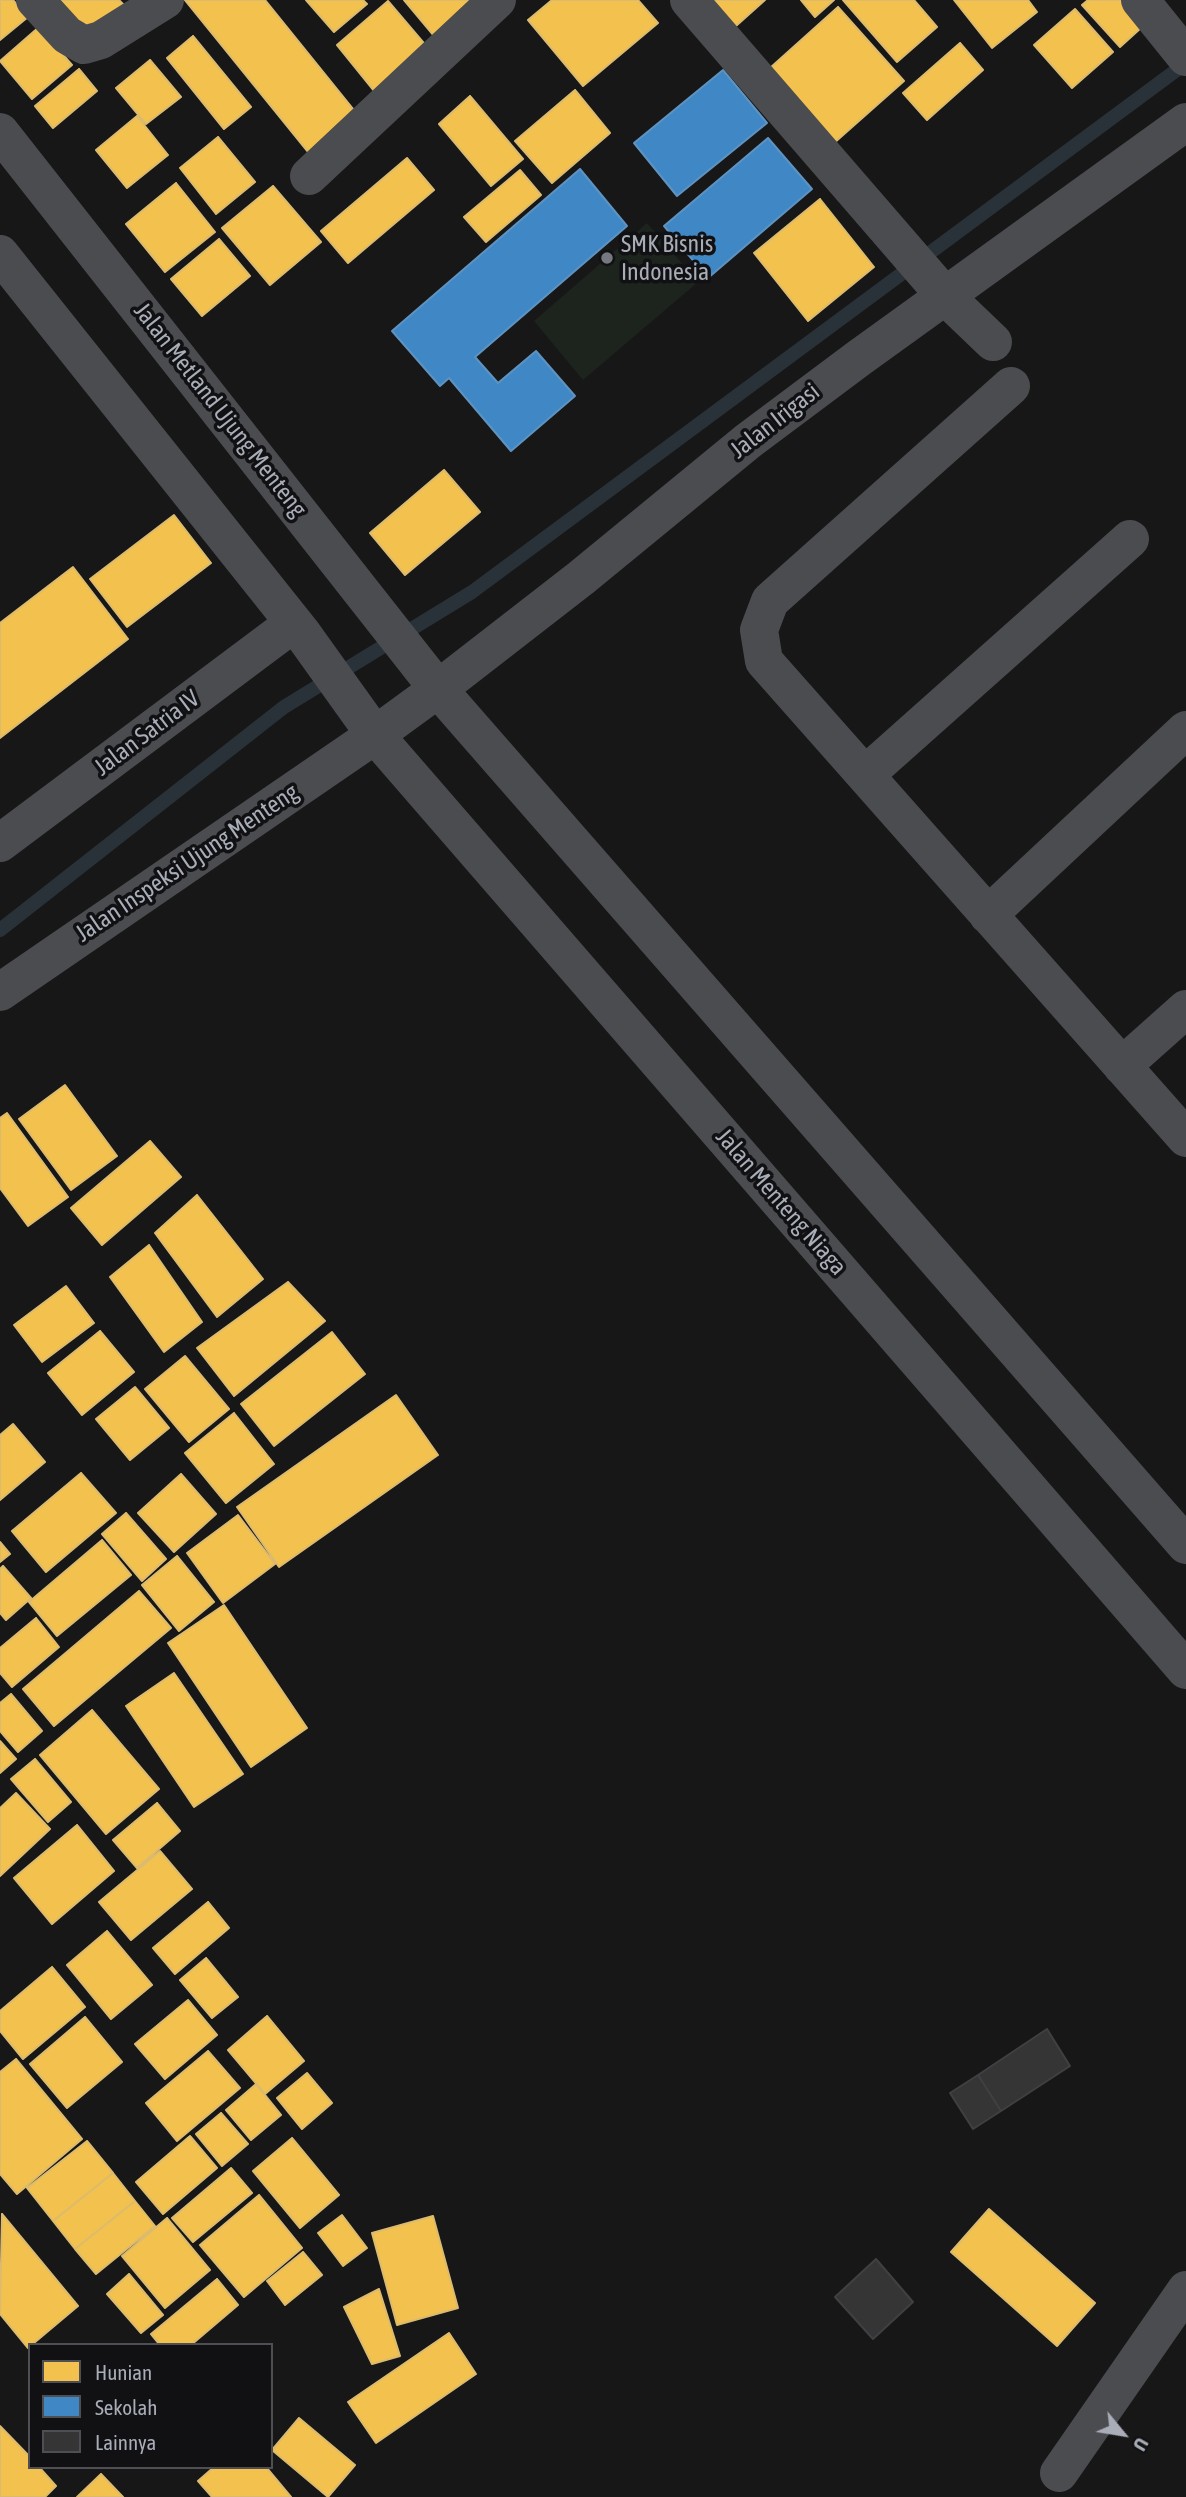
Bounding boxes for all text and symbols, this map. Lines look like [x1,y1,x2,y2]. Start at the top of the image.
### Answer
place label: SMK Bisnis Indonesia [621,230,713,286]
marker: SMK Bisnis Indonesia [599,250,615,266]
street label: Jalan Metland Ujung Menteng [127,297,313,523]
street label: Jalan Irigasi [725,377,825,465]
street label: Jalan Satria IV [89,684,205,782]
street label: Jalan Inspeksi Ujung Menteng [70,778,304,948]
street label: Jalan Menteng Niaga [710,1123,852,1281]
legend [28,2343,273,2469]
text: Hunian [95,2360,152,2384]
text: Sekolah [95,2395,158,2419]
north arrow [1088,2399,1158,2469]
text: Lainnya [95,2430,156,2454]
text: U [1129,2434,1154,2455]

